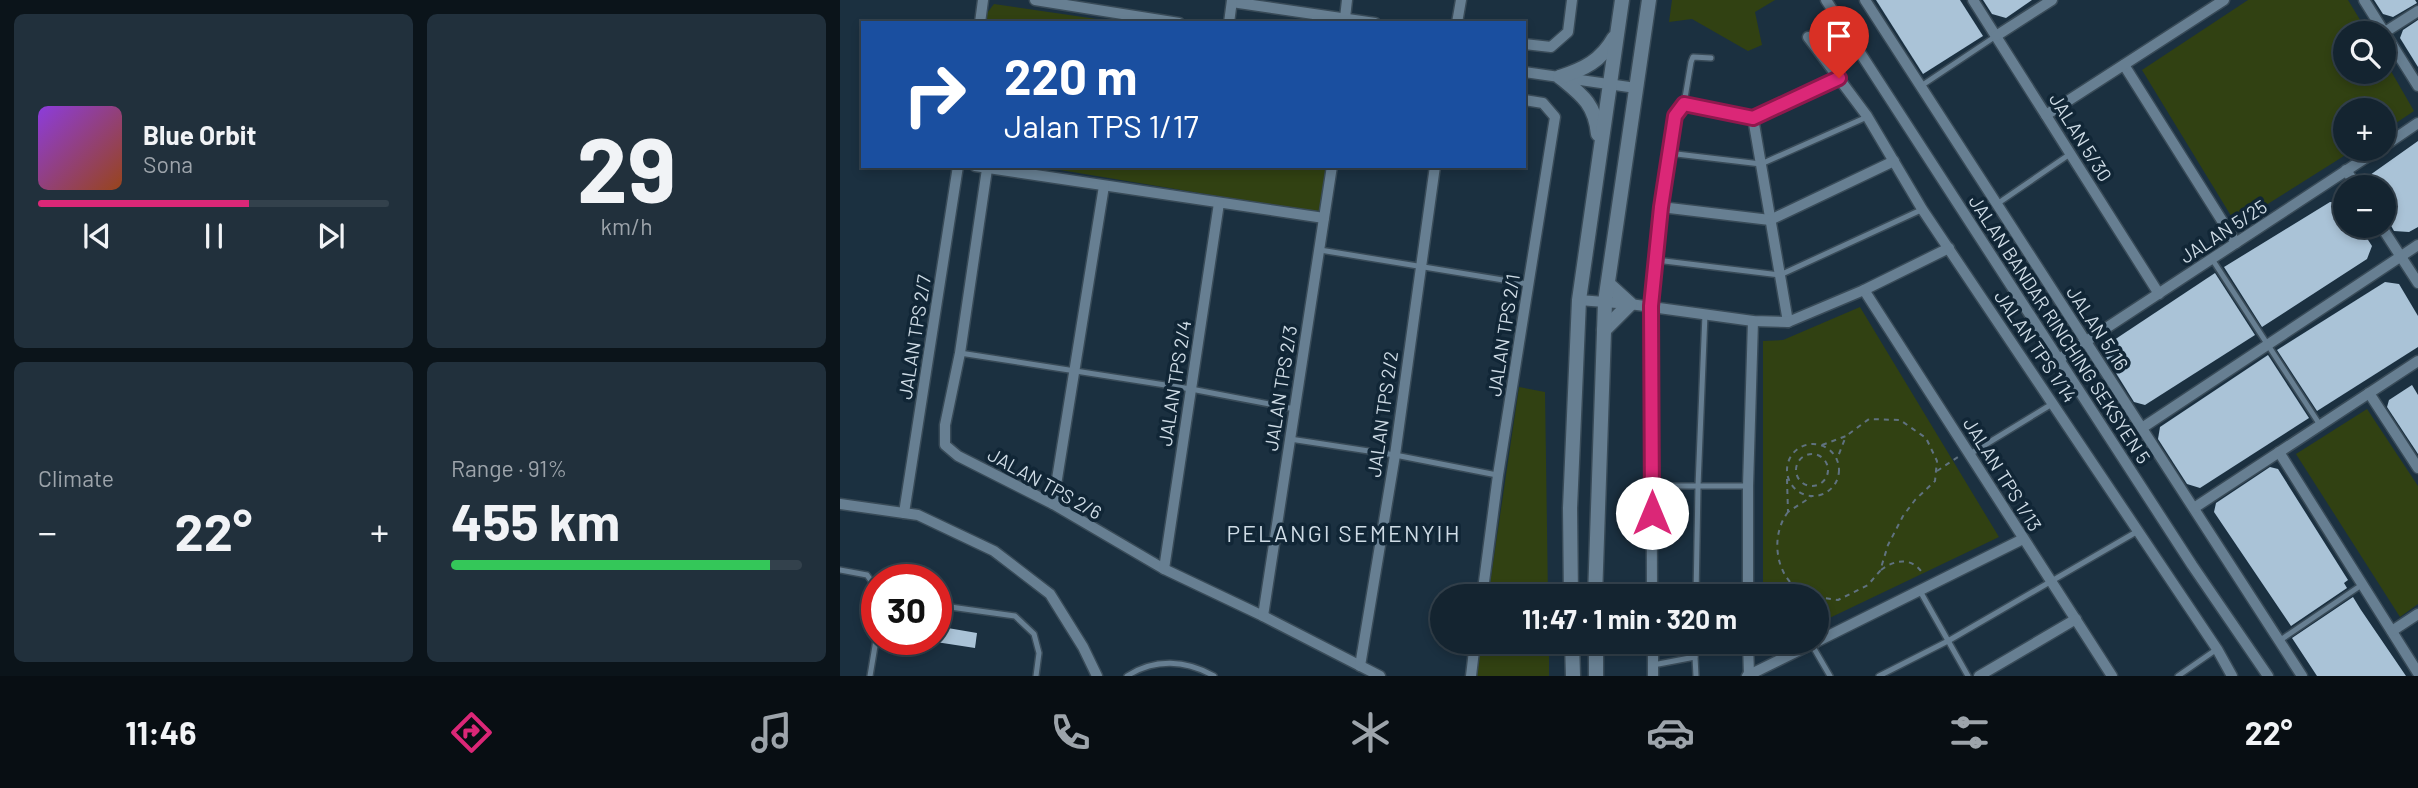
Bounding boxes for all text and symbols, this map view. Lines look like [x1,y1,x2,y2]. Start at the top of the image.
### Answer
pin [1809,6,1869,78]
icon: arrive [1820,17,1858,55]
map controls [2333,21,2396,238]
button: search [2333,21,2396,84]
text: 220 m [1004,46,1138,105]
icon: right [889,49,980,140]
street label: JALAN 5/30 [2045,89,2117,185]
button: + [2333,98,2396,161]
text: Jalan TPS 1/17 [1004,106,1199,144]
text: 29 [577,112,676,221]
text: Blue Orbit [143,119,256,150]
text: Sona [143,150,193,178]
button: − [2333,175,2396,238]
street label: JALAN BANDAR RINCHING SEKSYEN 5 [1964,190,2156,468]
street label: JALAN 5/25 [2175,194,2271,268]
text: km/h [600,212,653,240]
icon: previous [78,217,116,255]
icon: pause [195,217,233,255]
icon: next [312,217,350,255]
street label: JALAN TPS 2/1 [1482,272,1524,398]
street label: JALAN TPS 2/7 [893,273,935,401]
street label: JALAN 5/16 [2062,282,2134,374]
street label: JALAN TPS 1/14 [1990,286,2082,406]
street label: JALAN TPS 2/4 [1153,318,1195,448]
street label: JALAN TPS 2/3 [1259,324,1301,452]
street label: JALAN TPS 2/2 [1362,349,1402,479]
street label: JALAN TPS 1/13 [1959,413,2047,535]
street label: JALAN TPS 2/6 [984,442,1106,524]
text: Range · 91% [451,454,567,482]
text: Climate [38,464,114,492]
position arrow [1615,476,1689,550]
text: 455 km [451,489,620,551]
text: 22° [175,499,252,561]
text: − [38,508,57,554]
text: + [370,508,389,554]
district label: PELANGI SEMENYIH [1227,519,1461,547]
speed limit sign: 30 [861,564,952,655]
text: 11:47 · 1 min · 320 m [1522,603,1737,634]
icon: directions [447,708,496,757]
icon: music [747,708,796,757]
icon: phone [1046,708,1095,757]
icon: climate [1346,708,1395,757]
icon: car [1646,708,1695,757]
icon: filters [1945,708,1994,757]
text: 11:46 [125,713,196,751]
text: 22° [2245,713,2293,751]

